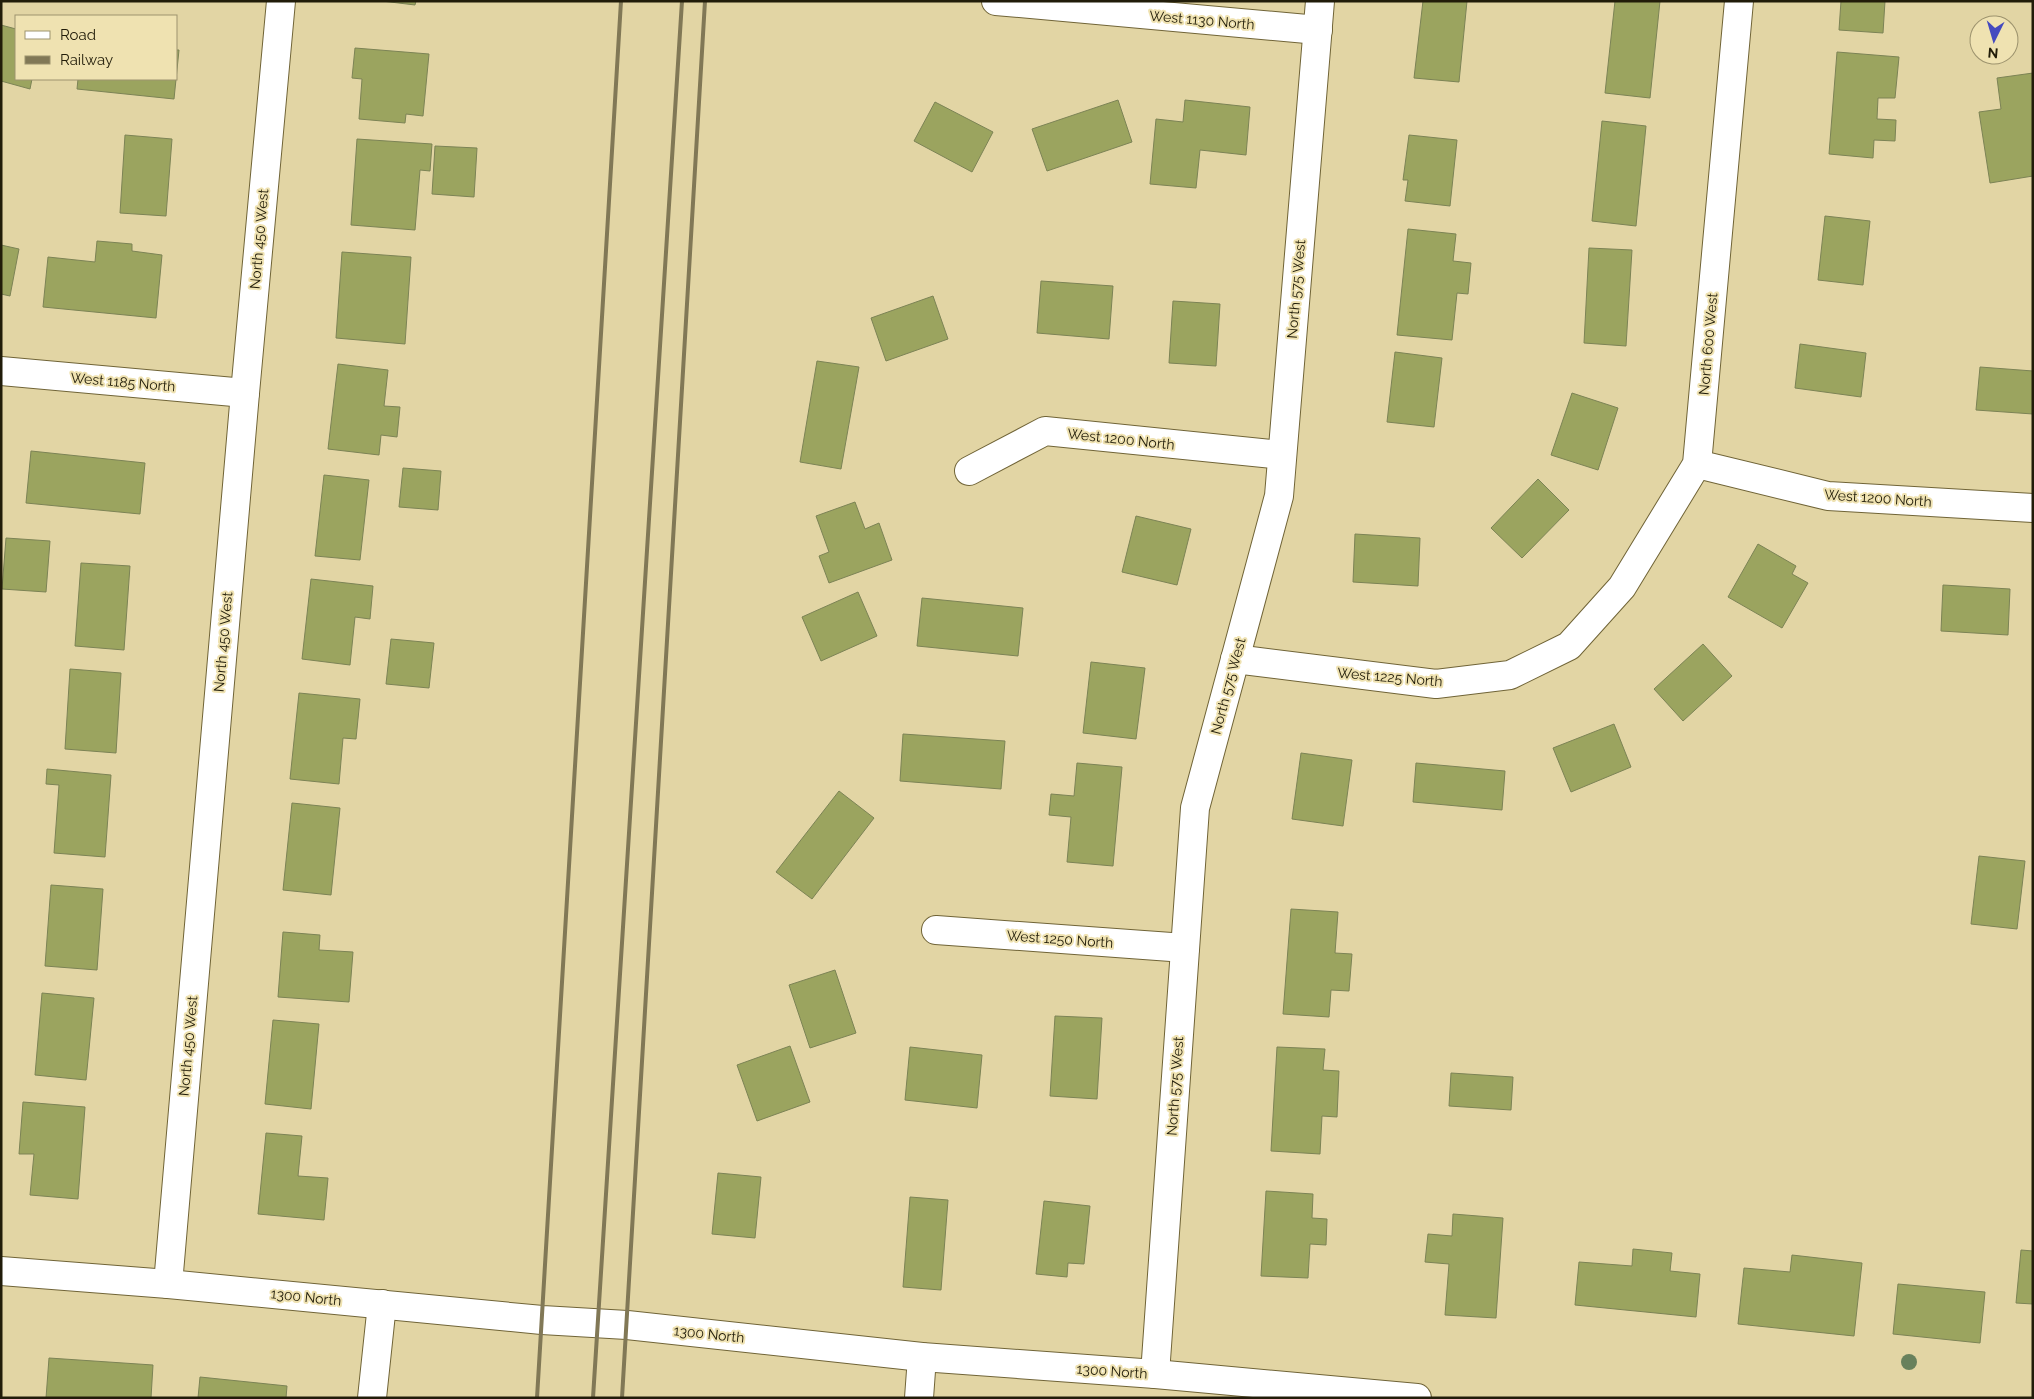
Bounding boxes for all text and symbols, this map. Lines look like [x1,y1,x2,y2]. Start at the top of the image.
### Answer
street label: West 1130 North [1149,7,1255,33]
legend [15,15,178,80]
north arrow [1969,15,2019,65]
text: Road [60,26,96,44]
text: N [1987,45,1999,61]
text: Railway [60,51,113,69]
street label: North 450 West [247,188,271,290]
street label: North 575 West [1284,239,1308,339]
street label: North 600 West [1696,292,1720,396]
street label: West 1185 North [70,369,176,395]
street label: West 1200 North [1067,425,1175,453]
street label: West 1200 North [1824,486,1932,510]
street label: North 450 West [211,591,235,693]
street label: North 575 West [1207,636,1249,736]
street label: West 1225 North [1337,664,1443,690]
street label: West 1250 North [1006,927,1114,951]
street label: North 450 West [176,995,200,1097]
street label: North 575 West [1164,1036,1186,1136]
street label: 1300 North [270,1285,342,1309]
street label: 1300 North [673,1322,745,1346]
street label: 1300 North [1076,1361,1148,1381]

